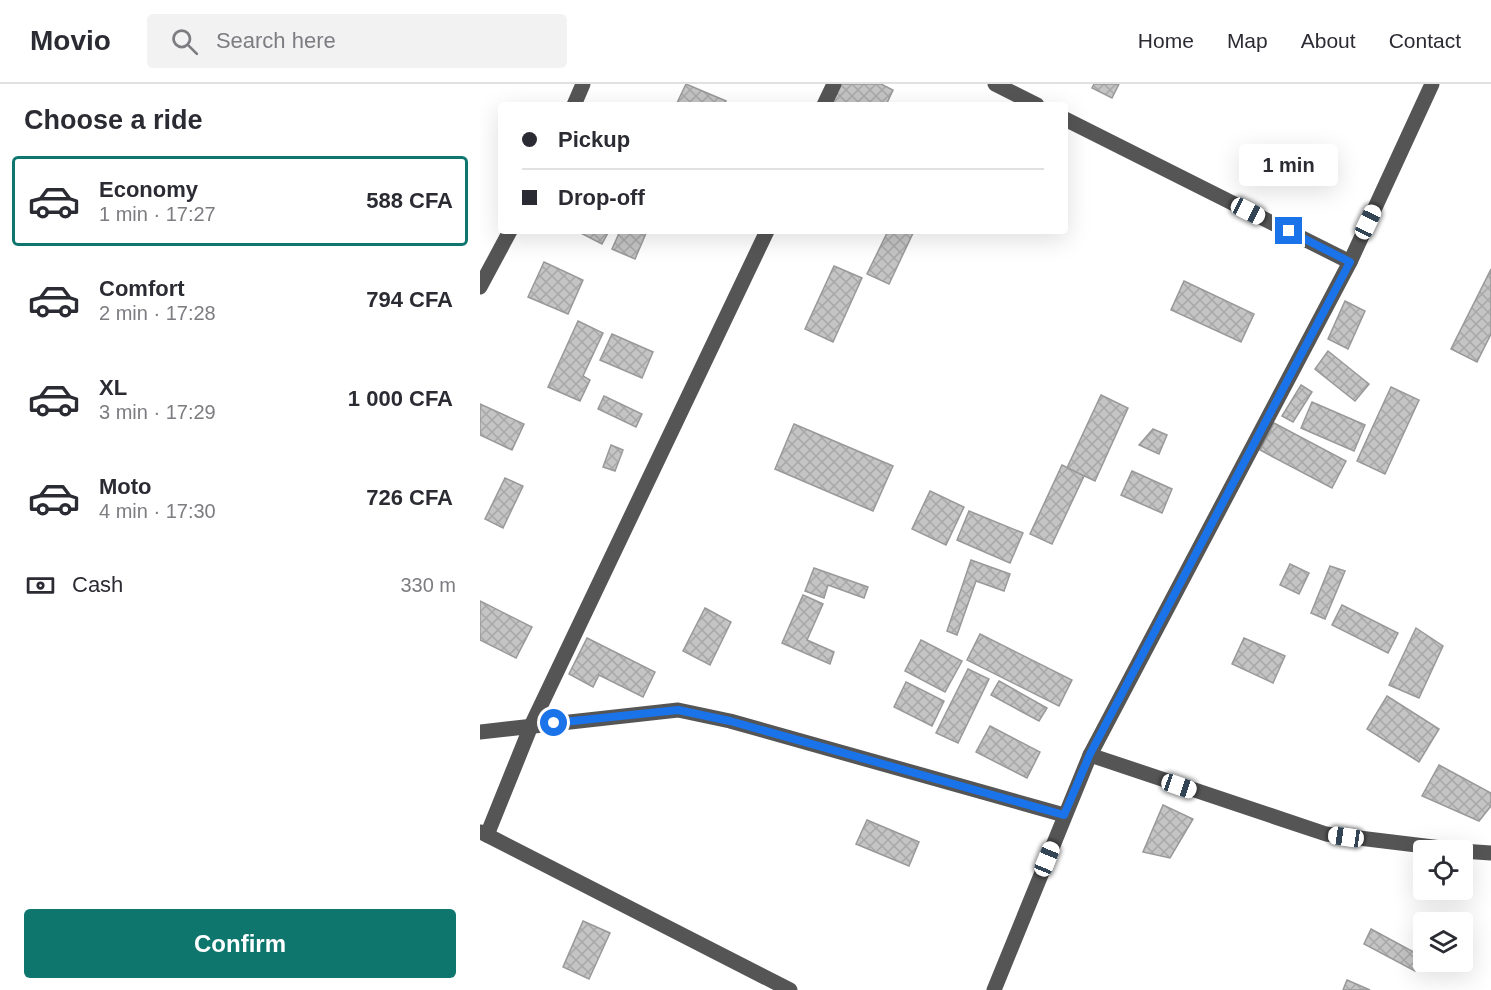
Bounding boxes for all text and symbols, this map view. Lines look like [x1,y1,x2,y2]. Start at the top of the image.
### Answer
search box [147,14,567,68]
text: Movio [30,25,111,56]
icon: search [168,25,201,58]
text: Search here [216,28,336,53]
text: Home [1138,29,1194,52]
text: Map [1227,29,1268,52]
text: About [1301,29,1356,52]
text: Contact [1389,29,1461,52]
text: Choose a ride [24,105,203,135]
text: Pickup [558,127,630,152]
callout: 1 min [1240,144,1338,186]
text: 1 min [1262,154,1315,176]
icon: car [27,174,81,228]
text: Economy [99,177,198,202]
text: Drop-off [558,185,645,210]
text: 588 CFA [366,188,453,213]
car [1228,195,1268,227]
car [1352,202,1384,242]
text: 1 min · 17:27 [99,203,216,225]
route end [1275,217,1302,244]
icon: car [27,273,81,327]
text: Comfort [99,276,185,301]
text: 794 CFA [366,287,453,312]
text: 2 min · 17:28 [99,302,216,324]
icon: car [27,372,81,426]
text: XL [99,375,127,400]
text: 1 000 CFA [348,386,453,411]
text: 3 min · 17:29 [99,401,216,423]
icon: car [27,471,81,525]
text: Moto [99,474,152,499]
text: 726 CFA [366,485,453,510]
text: 4 min · 17:30 [99,500,216,522]
icon: cash [24,569,57,602]
text: Cash [72,572,123,597]
text: 330 m [400,574,456,596]
route start [540,709,567,736]
car [1159,772,1199,800]
car [1327,826,1365,848]
car [1032,839,1062,879]
map controls [1413,840,1473,972]
button: locate [1413,840,1473,900]
button: Confirm [24,909,456,978]
button: layers [1413,912,1473,972]

